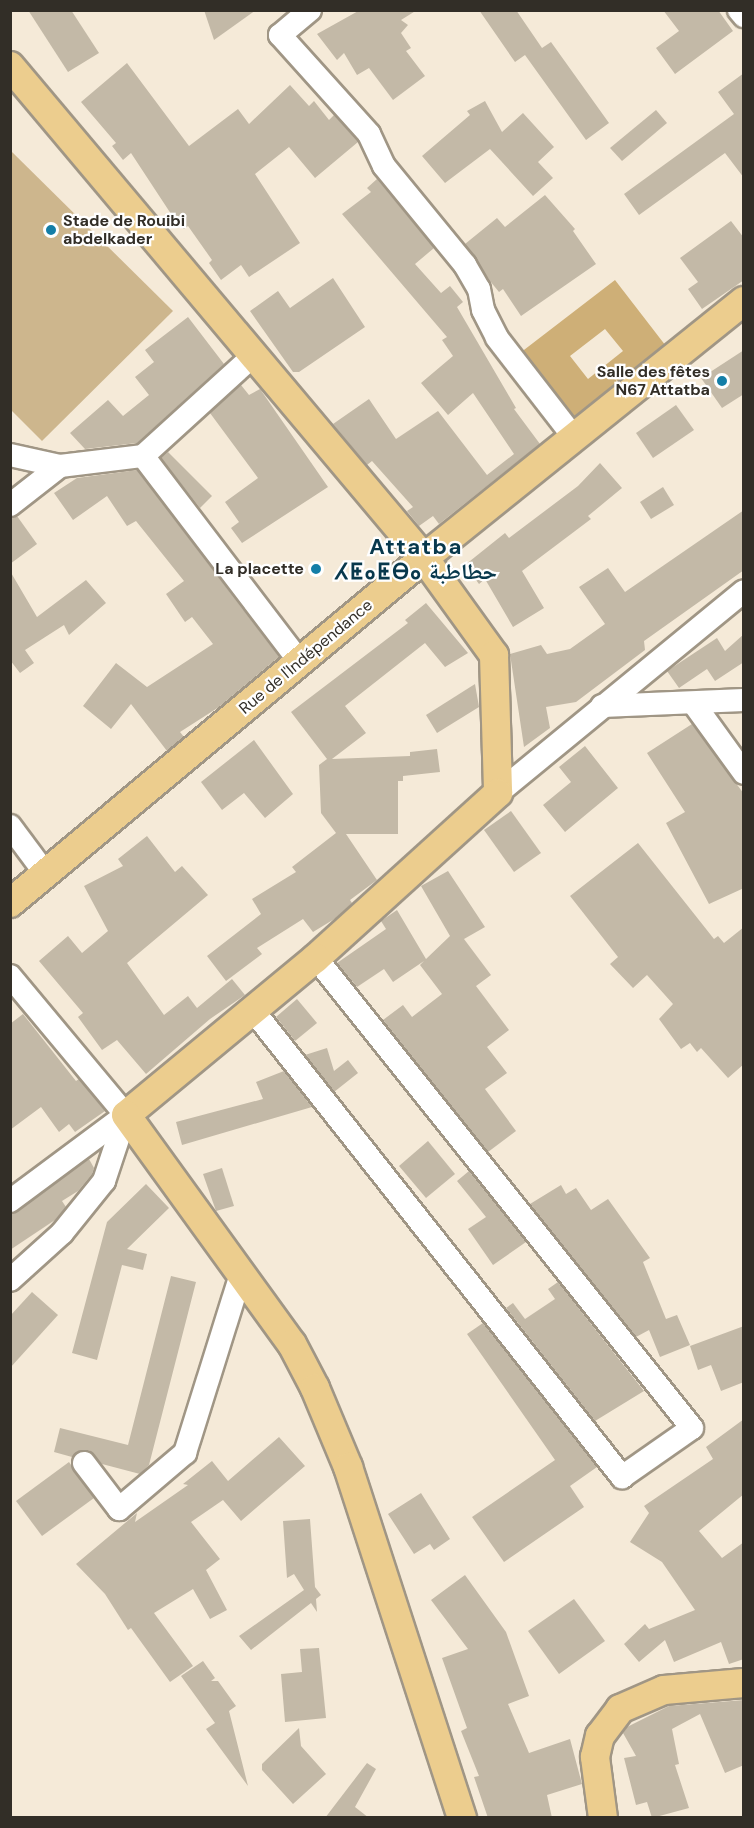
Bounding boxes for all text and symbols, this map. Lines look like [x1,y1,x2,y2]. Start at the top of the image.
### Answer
place label: Stade de Rouibi abdelkader [63,211,185,249]
marker: Stade de Rouibi abdelkader [44,223,58,237]
place label: Salle des fêtes N67 Attatba [597,362,710,400]
marker: Salle des fêtes N67 Attatba [715,374,729,388]
district label: Attatba ⵃⵟⴰⵟⴱⴰ حطاطبة [340,533,492,584]
place label: La placette [215,559,304,579]
marker: La placette [309,562,323,576]
street label: Rue de l'Indépendance [235,596,377,718]

